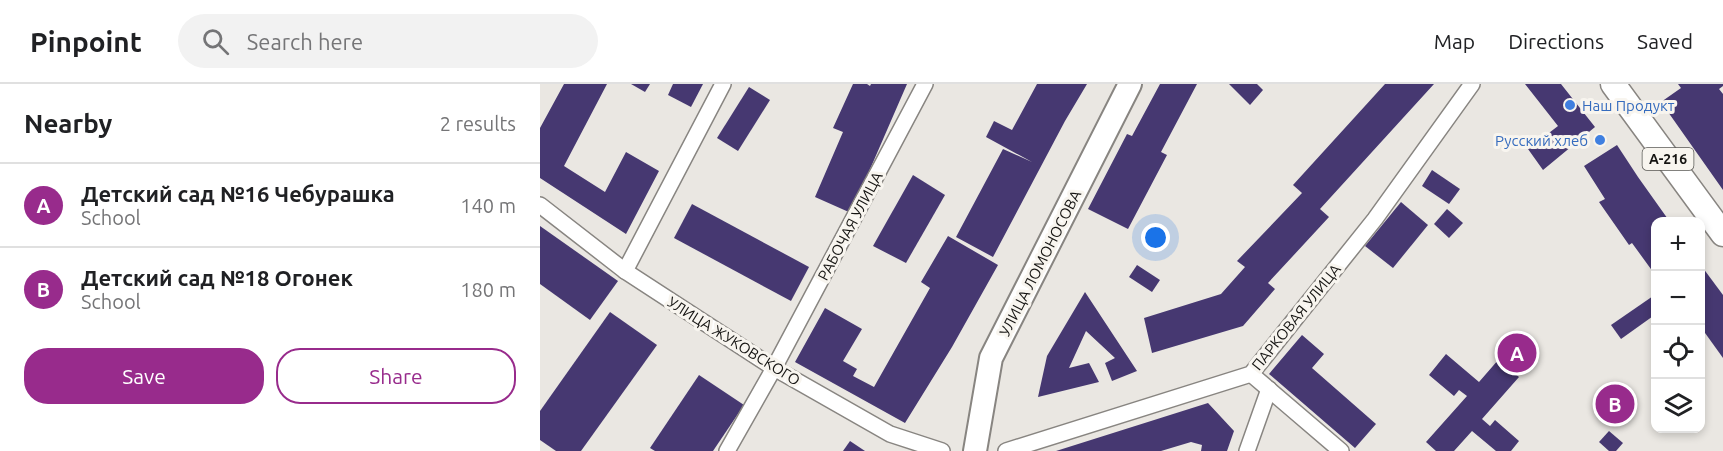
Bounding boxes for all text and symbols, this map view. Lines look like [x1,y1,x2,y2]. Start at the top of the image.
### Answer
search box [178,14,598,68]
icon: search [199,25,232,58]
text: Pinpoint [30,26,142,57]
text: Search here [247,29,363,54]
text: Map [1434,29,1475,53]
text: Directions [1508,29,1604,53]
text: Saved [1637,29,1693,53]
place label: Наш Продукт [1582,97,1675,114]
marker: Наш Продукт [1563,98,1577,112]
text: Nearby [24,109,112,138]
text: 2 results [440,112,516,135]
place label: Русский хлеб [1495,132,1588,149]
marker: Русский хлеб [1593,133,1607,147]
road number: А-216 [1642,148,1694,170]
street label: РАБОЧАЯ УЛИЦА [814,169,886,283]
text: Детский сад №16 Чебурашка [81,181,395,206]
street label: УЛИЦА ЛОМОНОСОВА [996,187,1084,339]
text: A [36,194,51,217]
text: 140 m [460,194,516,217]
text: School [81,206,141,229]
map controls [1651,217,1705,433]
button: + [1651,217,1705,271]
your location [1141,223,1170,252]
street label: ПАРКОВАЯ УЛИЦА [1248,260,1344,373]
text: Детский сад №18 Огонек [81,265,353,290]
button: − [1651,271,1705,325]
text: B [37,278,50,301]
text: 180 m [460,278,516,301]
text: School [81,290,141,313]
street label: УЛИЦА ЖУКОВСКОГО [665,293,803,389]
button: locate [1651,325,1705,379]
pin: A [1498,330,1536,376]
button: Save [24,348,264,404]
button: Share [276,348,516,404]
button: layers [1651,379,1705,433]
pin: B [1596,382,1634,426]

